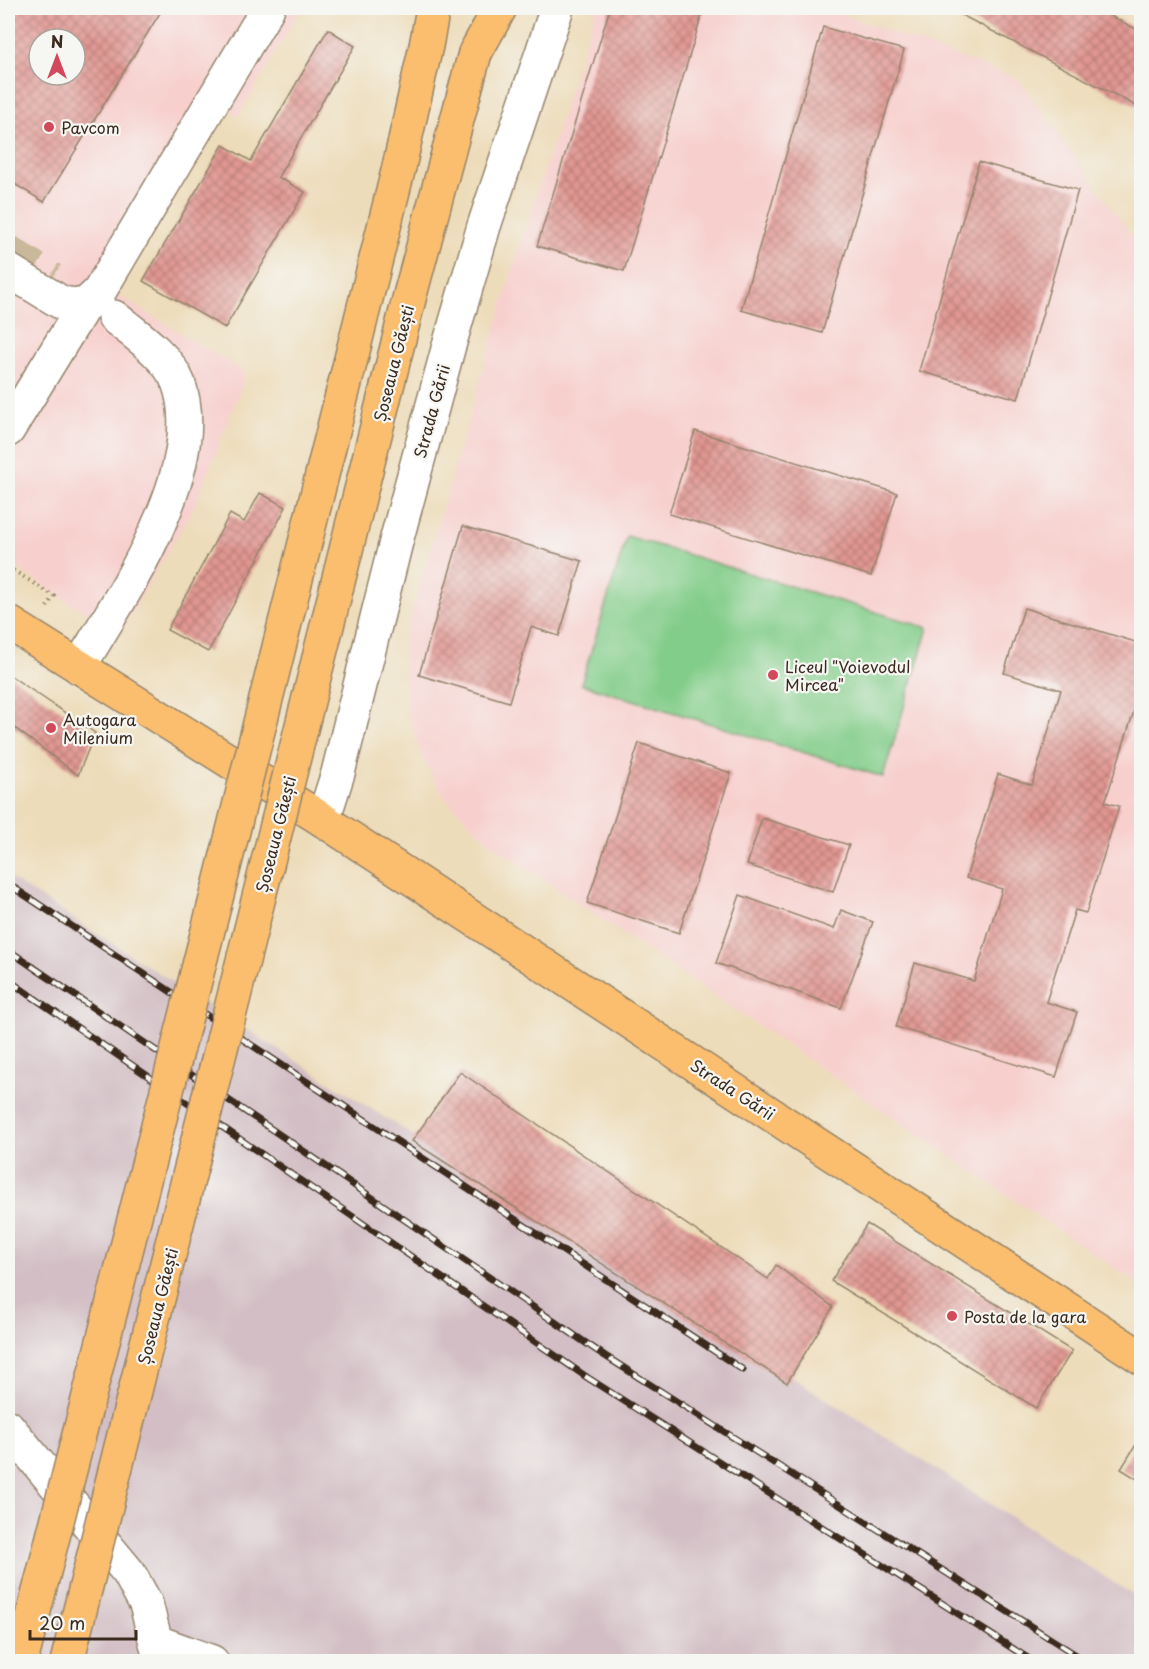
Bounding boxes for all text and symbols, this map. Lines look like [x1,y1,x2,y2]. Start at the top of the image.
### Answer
north arrow [27,27,87,87]
text: N [51,29,63,53]
place label: Pavcom [61,115,120,139]
marker: Pavcom [42,120,56,134]
street label: Șoseaua Găești [367,302,419,424]
street label: Strada Gării [407,361,455,461]
place label: Liceul "Voievodul Mircea" [785,654,910,696]
marker: Liceul "Voievodul Mircea" [766,668,780,682]
place label: Autogara Milenium [63,707,136,749]
marker: Autogara Milenium [44,721,58,735]
street label: Șoseaua Găești [249,773,301,895]
street label: Strada Gării [686,1053,780,1125]
street label: Șoseaua Găești [131,1245,183,1367]
place label: Posta de la gara [964,1304,1086,1328]
marker: Posta de la gara [945,1309,959,1323]
scale bar [30,1603,136,1641]
text: 20 m [39,1609,85,1636]

